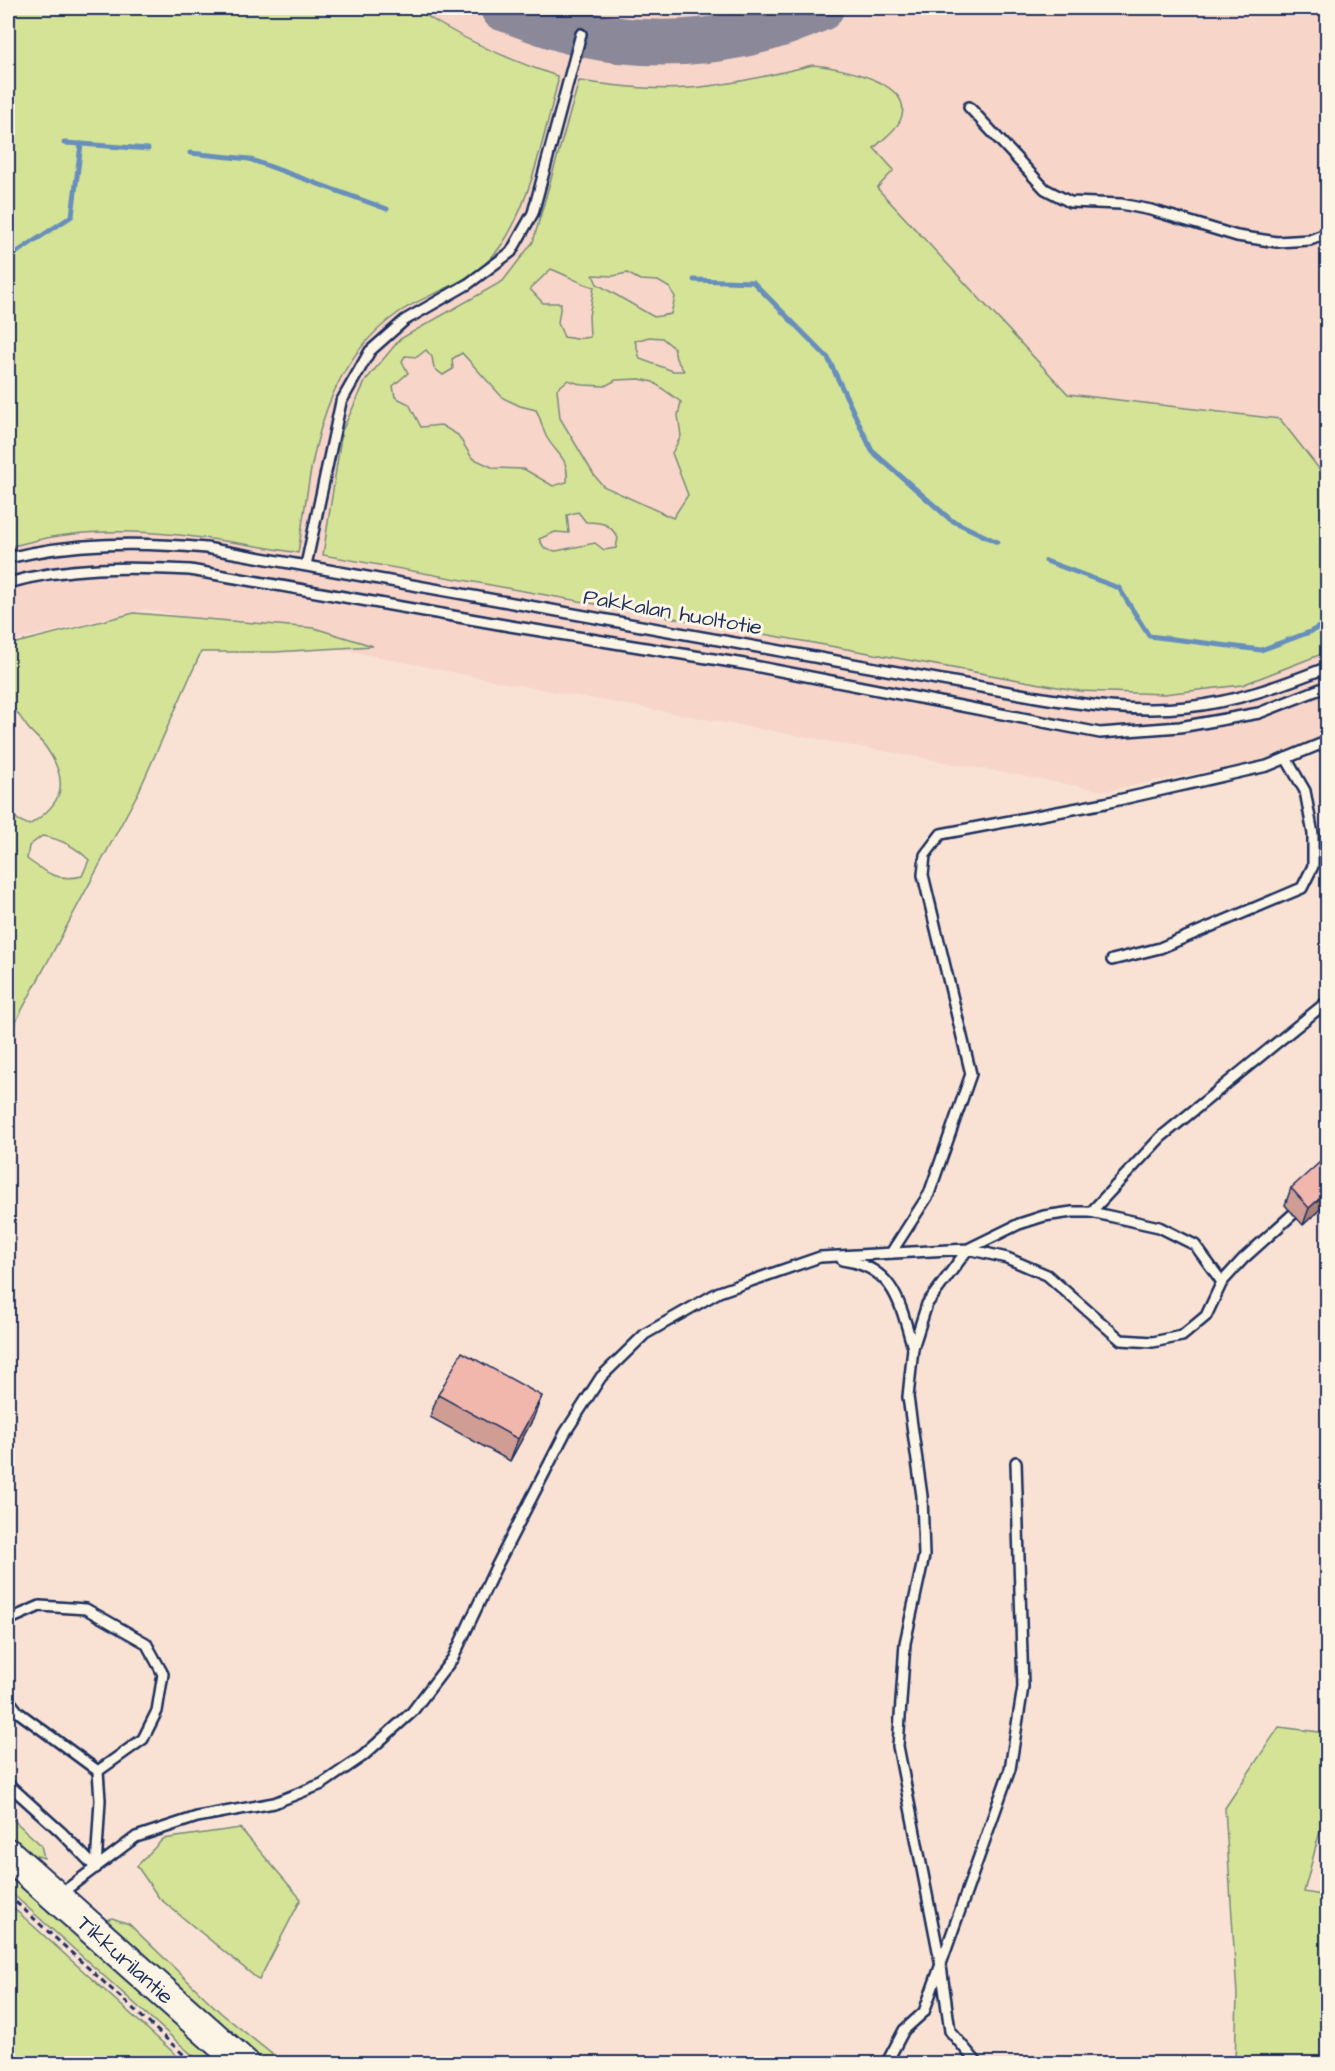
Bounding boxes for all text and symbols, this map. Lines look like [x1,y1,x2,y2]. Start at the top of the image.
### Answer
street label: Pakkalan huoltotie [581,581,765,643]
street label: Tikkurilantie [70,1908,180,2012]

